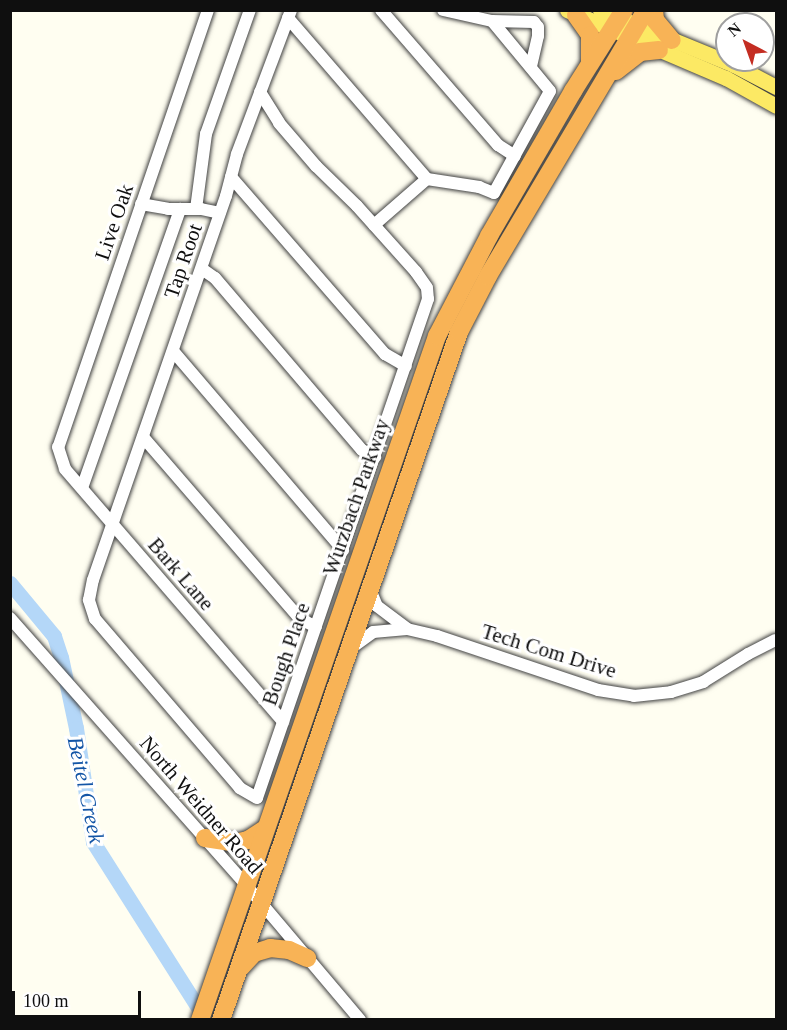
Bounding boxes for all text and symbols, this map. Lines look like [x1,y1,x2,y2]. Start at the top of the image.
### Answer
north arrow [715,12,775,72]
text: N [724,19,744,40]
street label: Live Oak [89,181,139,263]
street label: Tap Root [159,220,207,302]
street label: Wurzbach Parkway [317,415,395,579]
street label: Bark Lane [143,533,219,615]
street label: Bough Place [257,599,315,709]
street label: Tech Com Drive [479,619,619,683]
street label: North Weidner Road [134,731,268,879]
water label: Beitel Creek [62,734,110,846]
scale bar [15,979,144,1017]
text: 100 m [23,991,69,1011]

